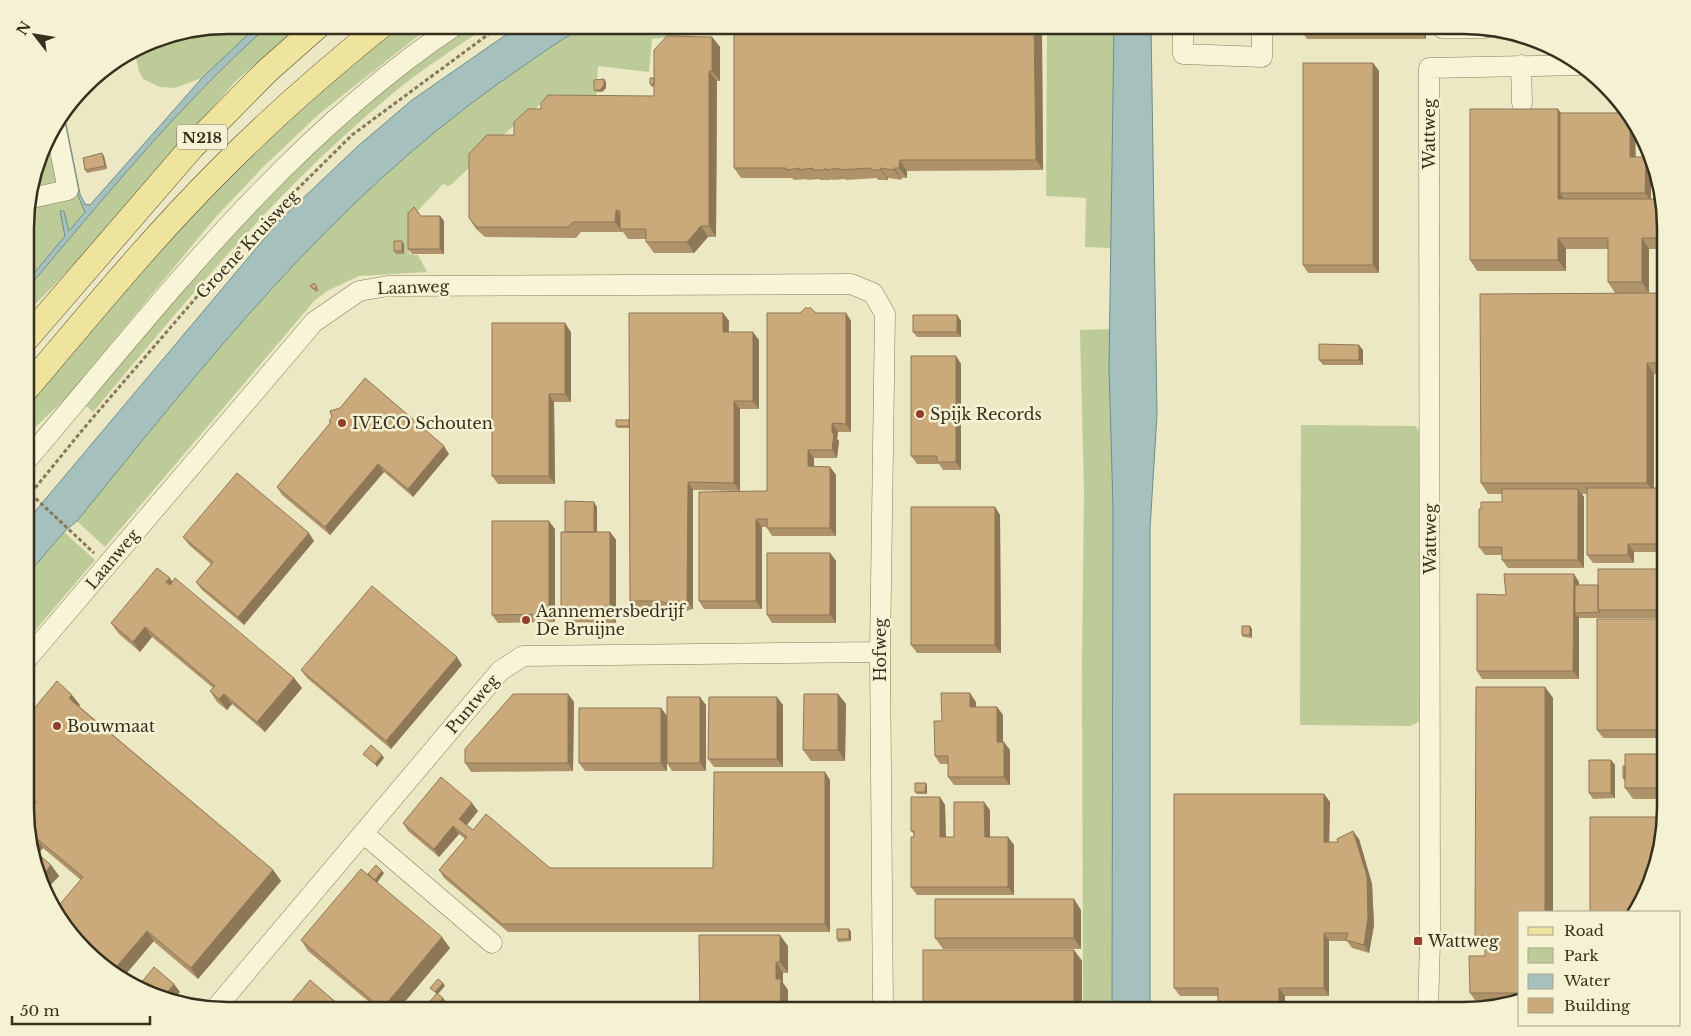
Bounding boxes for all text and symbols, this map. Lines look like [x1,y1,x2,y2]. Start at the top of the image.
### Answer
north arrow [10,10,60,60]
text: N [13,18,35,39]
street label: Wattweg [1419,98,1439,170]
road number: N218 [177,124,227,150]
street label: Groene Kruisweg [191,185,303,303]
street label: Laanweg [377,276,450,298]
place label: Spijk Records [930,404,1042,424]
marker: Spijk Records [914,408,926,420]
place label: IVECO Schouten [352,413,493,433]
marker: IVECO Schouten [336,417,348,429]
street label: Wattweg [1420,503,1440,575]
street label: Laanweg [81,525,143,593]
place label: Aannemersbedrijf De Bruijne [535,601,687,639]
marker: Aannemersbedrijf De Bruijne [520,614,532,626]
street label: Hofweg [870,618,890,682]
street label: Puntweg [442,670,503,738]
place label: Bouwmaat [67,716,155,736]
marker: Bouwmaat [51,720,63,732]
legend [1518,911,1681,1026]
text: Road [1564,921,1604,940]
place label: Wattweg [1427,931,1499,951]
marker: Wattweg [1412,935,1424,947]
text: Park [1564,946,1600,965]
text: Water [1563,971,1611,990]
scale bar [12,994,150,1026]
text: Building [1564,996,1631,1015]
text: 50 m [20,1001,60,1020]

